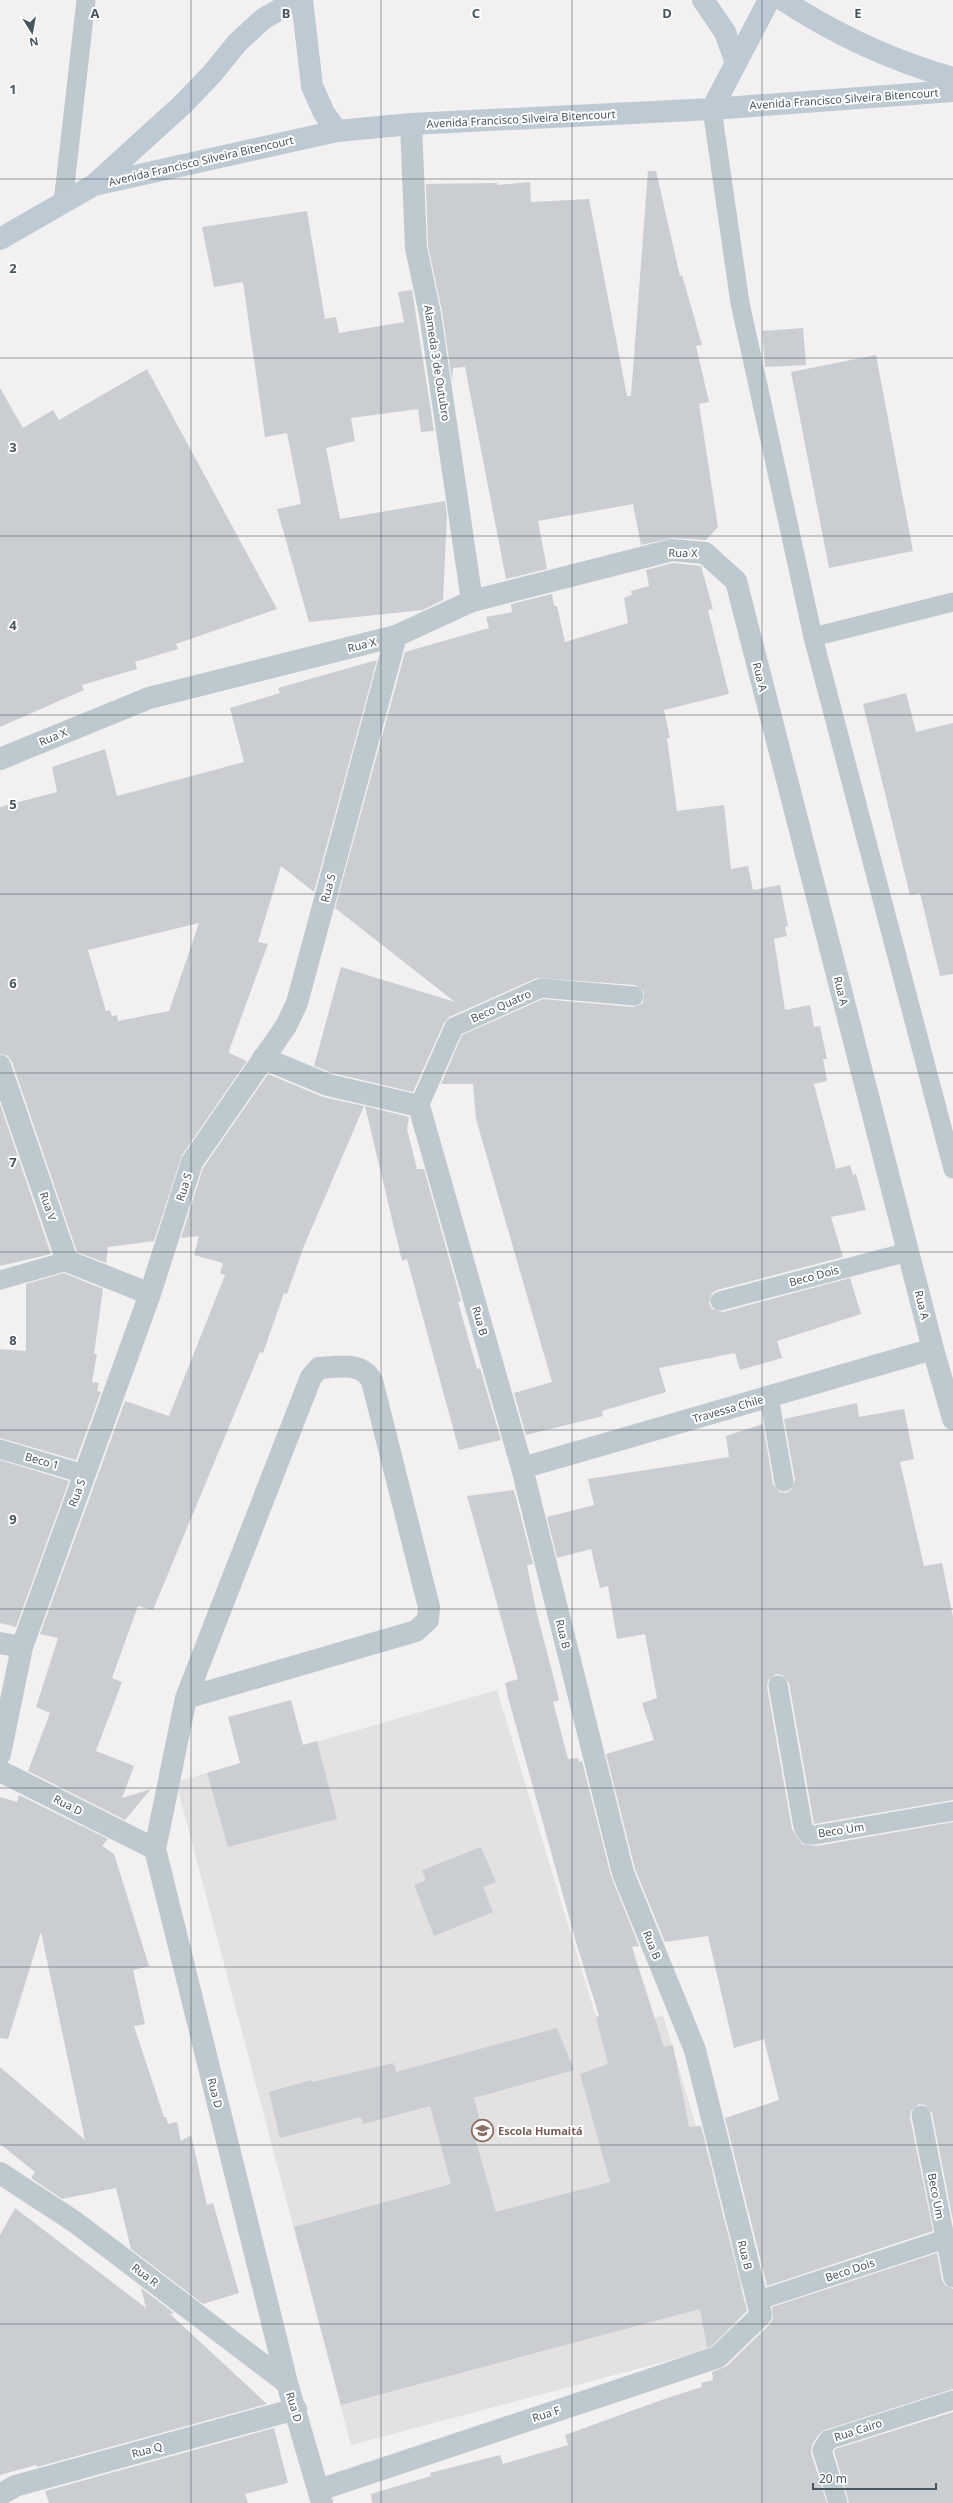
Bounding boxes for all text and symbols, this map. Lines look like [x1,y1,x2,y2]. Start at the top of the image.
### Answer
text: A [91,4,100,22]
text: B [282,4,290,22]
text: C [472,4,480,22]
text: D [662,4,672,22]
text: E [854,4,862,22]
north arrow [12,12,52,52]
text: N [28,34,40,51]
text: 1 [9,80,17,98]
street label: Avenida Francisco Silveira Bitencourt [749,84,939,113]
street label: Avenida Francisco Silveira Bitencourt [426,106,616,131]
street label: Avenida Francisco Silveira Bitencourt [107,132,295,189]
text: 2 [9,259,17,277]
street label: Alameda 3 de Outubro [421,304,454,422]
text: 3 [9,438,17,456]
street label: Rua X [668,545,698,560]
text: 4 [9,616,17,634]
street label: Rua X [346,634,378,655]
street label: Rua A [750,661,772,694]
street label: Rua X [37,724,70,749]
text: 5 [9,795,17,813]
street label: Rua S [317,872,338,904]
text: 6 [9,974,17,992]
street label: Rua A [831,975,853,1008]
street label: Beco Quatro [468,985,534,1026]
text: 7 [9,1153,17,1171]
street label: Rua S [172,1171,195,1203]
street label: Rua V [37,1190,60,1222]
street label: Beco Dois [787,1262,840,1289]
street label: Rua A [912,1289,934,1322]
street label: Rua B [469,1304,492,1337]
text: 8 [9,1331,17,1349]
street label: Travessa Chile [691,1391,765,1426]
street label: Beco 1 [24,1449,61,1472]
street label: Rua S [65,1477,88,1509]
text: 9 [9,1510,17,1528]
street label: Rua B [553,1618,574,1650]
street label: Rua D [51,1791,85,1818]
street label: Beco Um [817,1818,865,1841]
street label: Rua B [640,1928,665,1961]
street label: Rua D [204,2076,226,2110]
school or university icon: Escola Humaitá [470,2118,496,2144]
place label: Escola Humaitá [498,2123,583,2138]
street label: Beco Um [925,2172,948,2220]
street label: Rua B [735,2239,756,2271]
street label: Beco Dois [823,2255,876,2285]
street label: Rua R [129,2260,162,2290]
street label: Rua D [283,2390,306,2424]
street label: Rua F [530,2402,562,2425]
street label: Rua Cairo [832,2415,884,2444]
street label: Rua Q [130,2438,164,2461]
scale bar [813,2465,936,2491]
text: 20 m [819,2470,847,2487]

